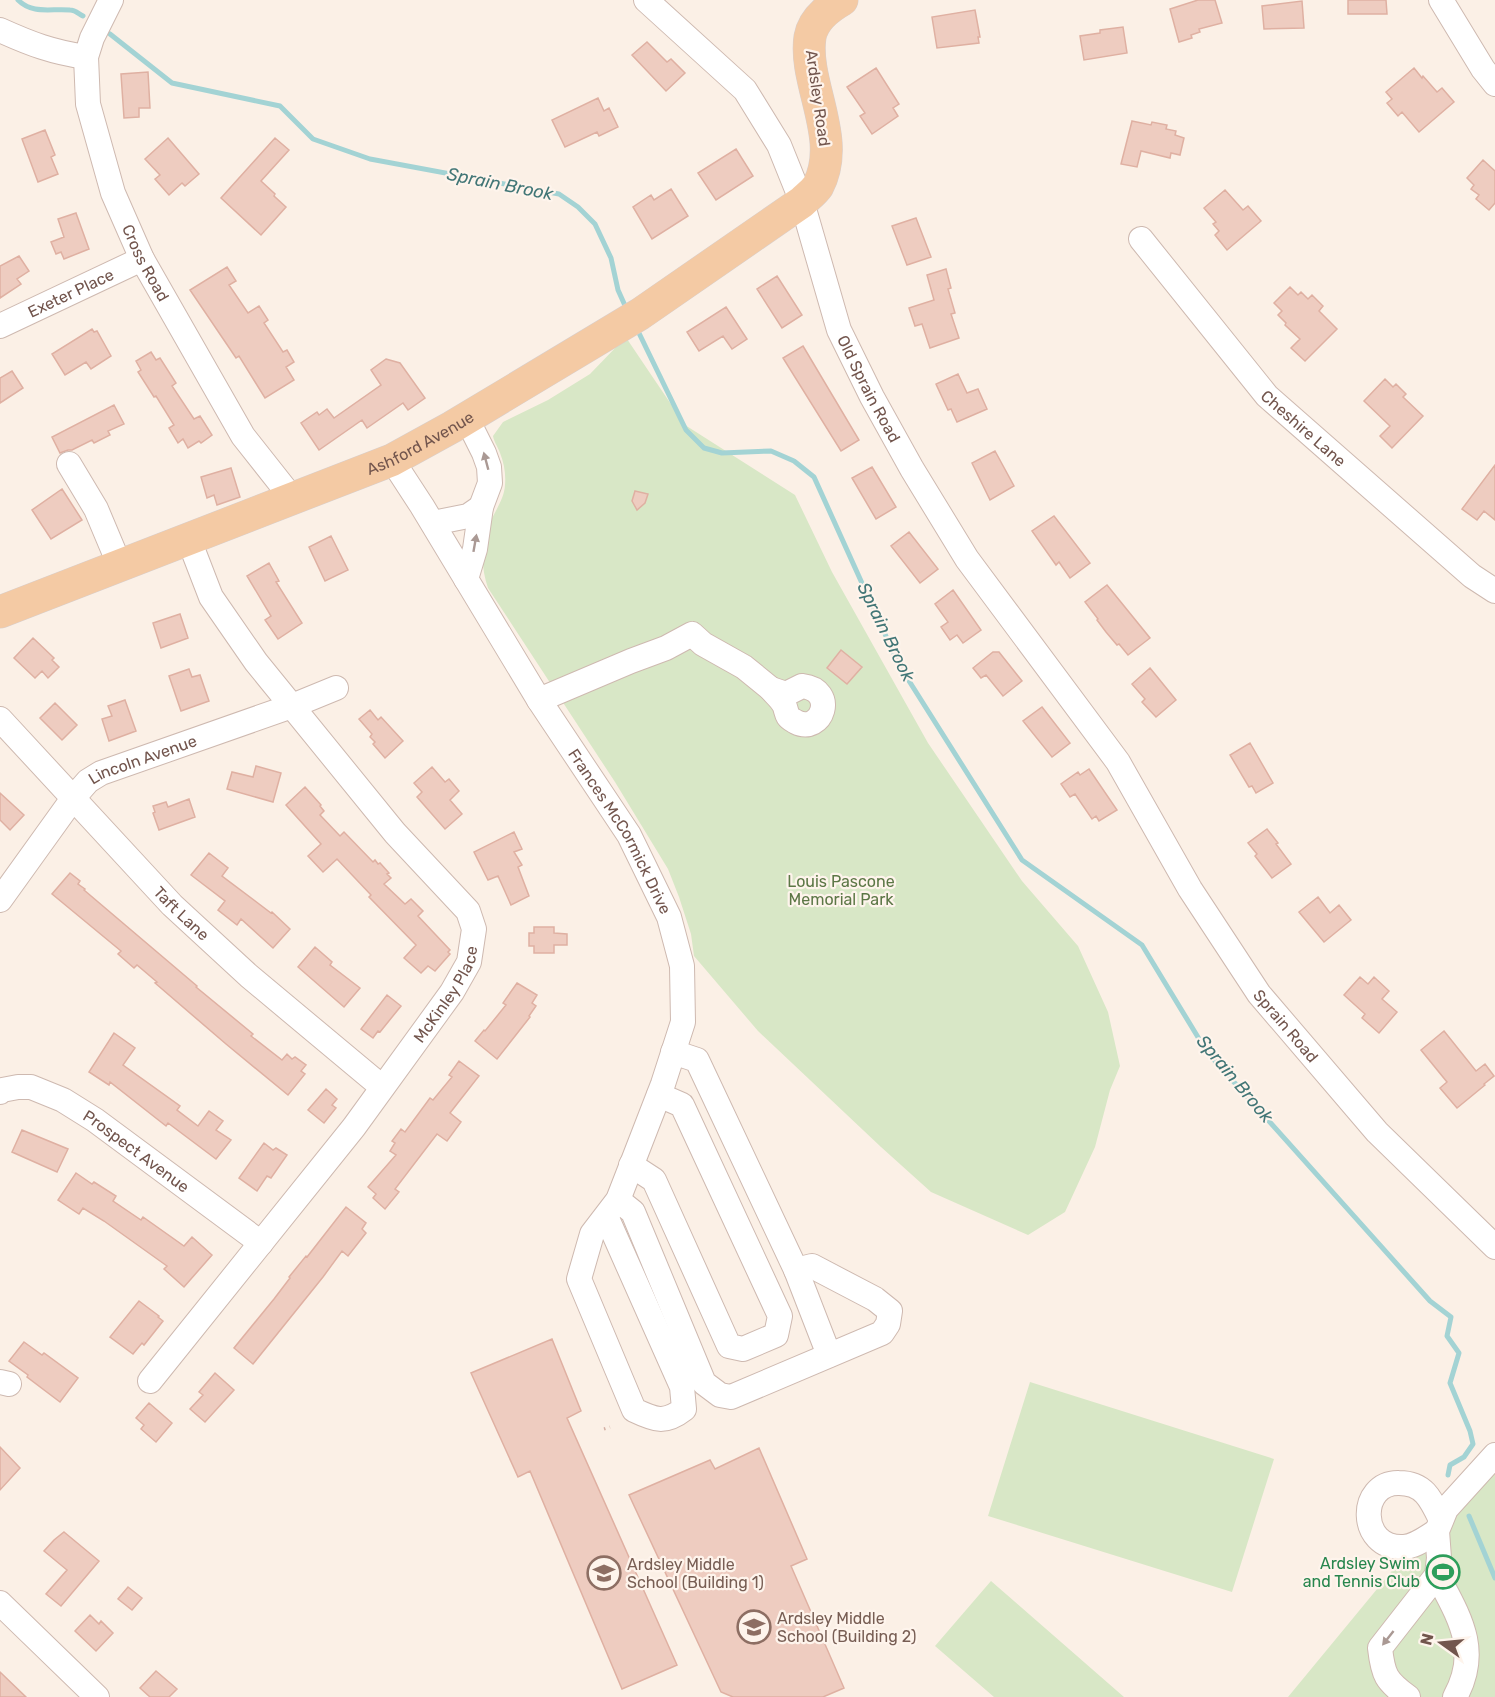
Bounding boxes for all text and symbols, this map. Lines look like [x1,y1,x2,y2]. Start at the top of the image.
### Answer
street label: Ardsley Road [802,49,834,147]
water label: Sprain Brook [445,163,556,205]
street label: Cross Road [118,221,174,305]
street label: Exeter Place [25,264,117,321]
street label: Old Sprain Road [834,332,905,445]
street label: Cheshire Lane [1257,386,1350,470]
street label: Ashford Avenue [364,407,477,479]
one-way arrow [481,452,491,470]
one-way arrow [471,534,480,553]
water label: Sprain Brook [852,579,920,686]
street label: Lincoln Avenue [85,731,199,788]
street label: Frances McCormick Drive [565,745,676,917]
park label: Louis Pascone Memorial Park [787,872,895,909]
street label: Taft Lane [150,882,213,944]
street label: McKinley Place [409,945,481,1046]
street label: Sprain Road [1250,985,1322,1066]
water label: Sprain Brook [1192,1031,1279,1128]
street label: Prospect Avenue [80,1106,193,1196]
place label: Ardsley Swim and Tennis Club [1303,1554,1420,1591]
sports icon: Ardsley Swim and Tennis Club [1425,1554,1461,1590]
school or university icon: Ardsley Middle School (Building 1) [586,1555,622,1591]
place label: Ardsley Middle School (Building 1) [627,1555,764,1592]
school or university icon: Ardsley Middle School (Building 2) [736,1609,772,1645]
place label: Ardsley Middle School (Building 2) [777,1609,916,1646]
north arrow [1411,1613,1471,1673]
one-way arrow [1383,1630,1395,1645]
text: N [1416,1631,1438,1647]

